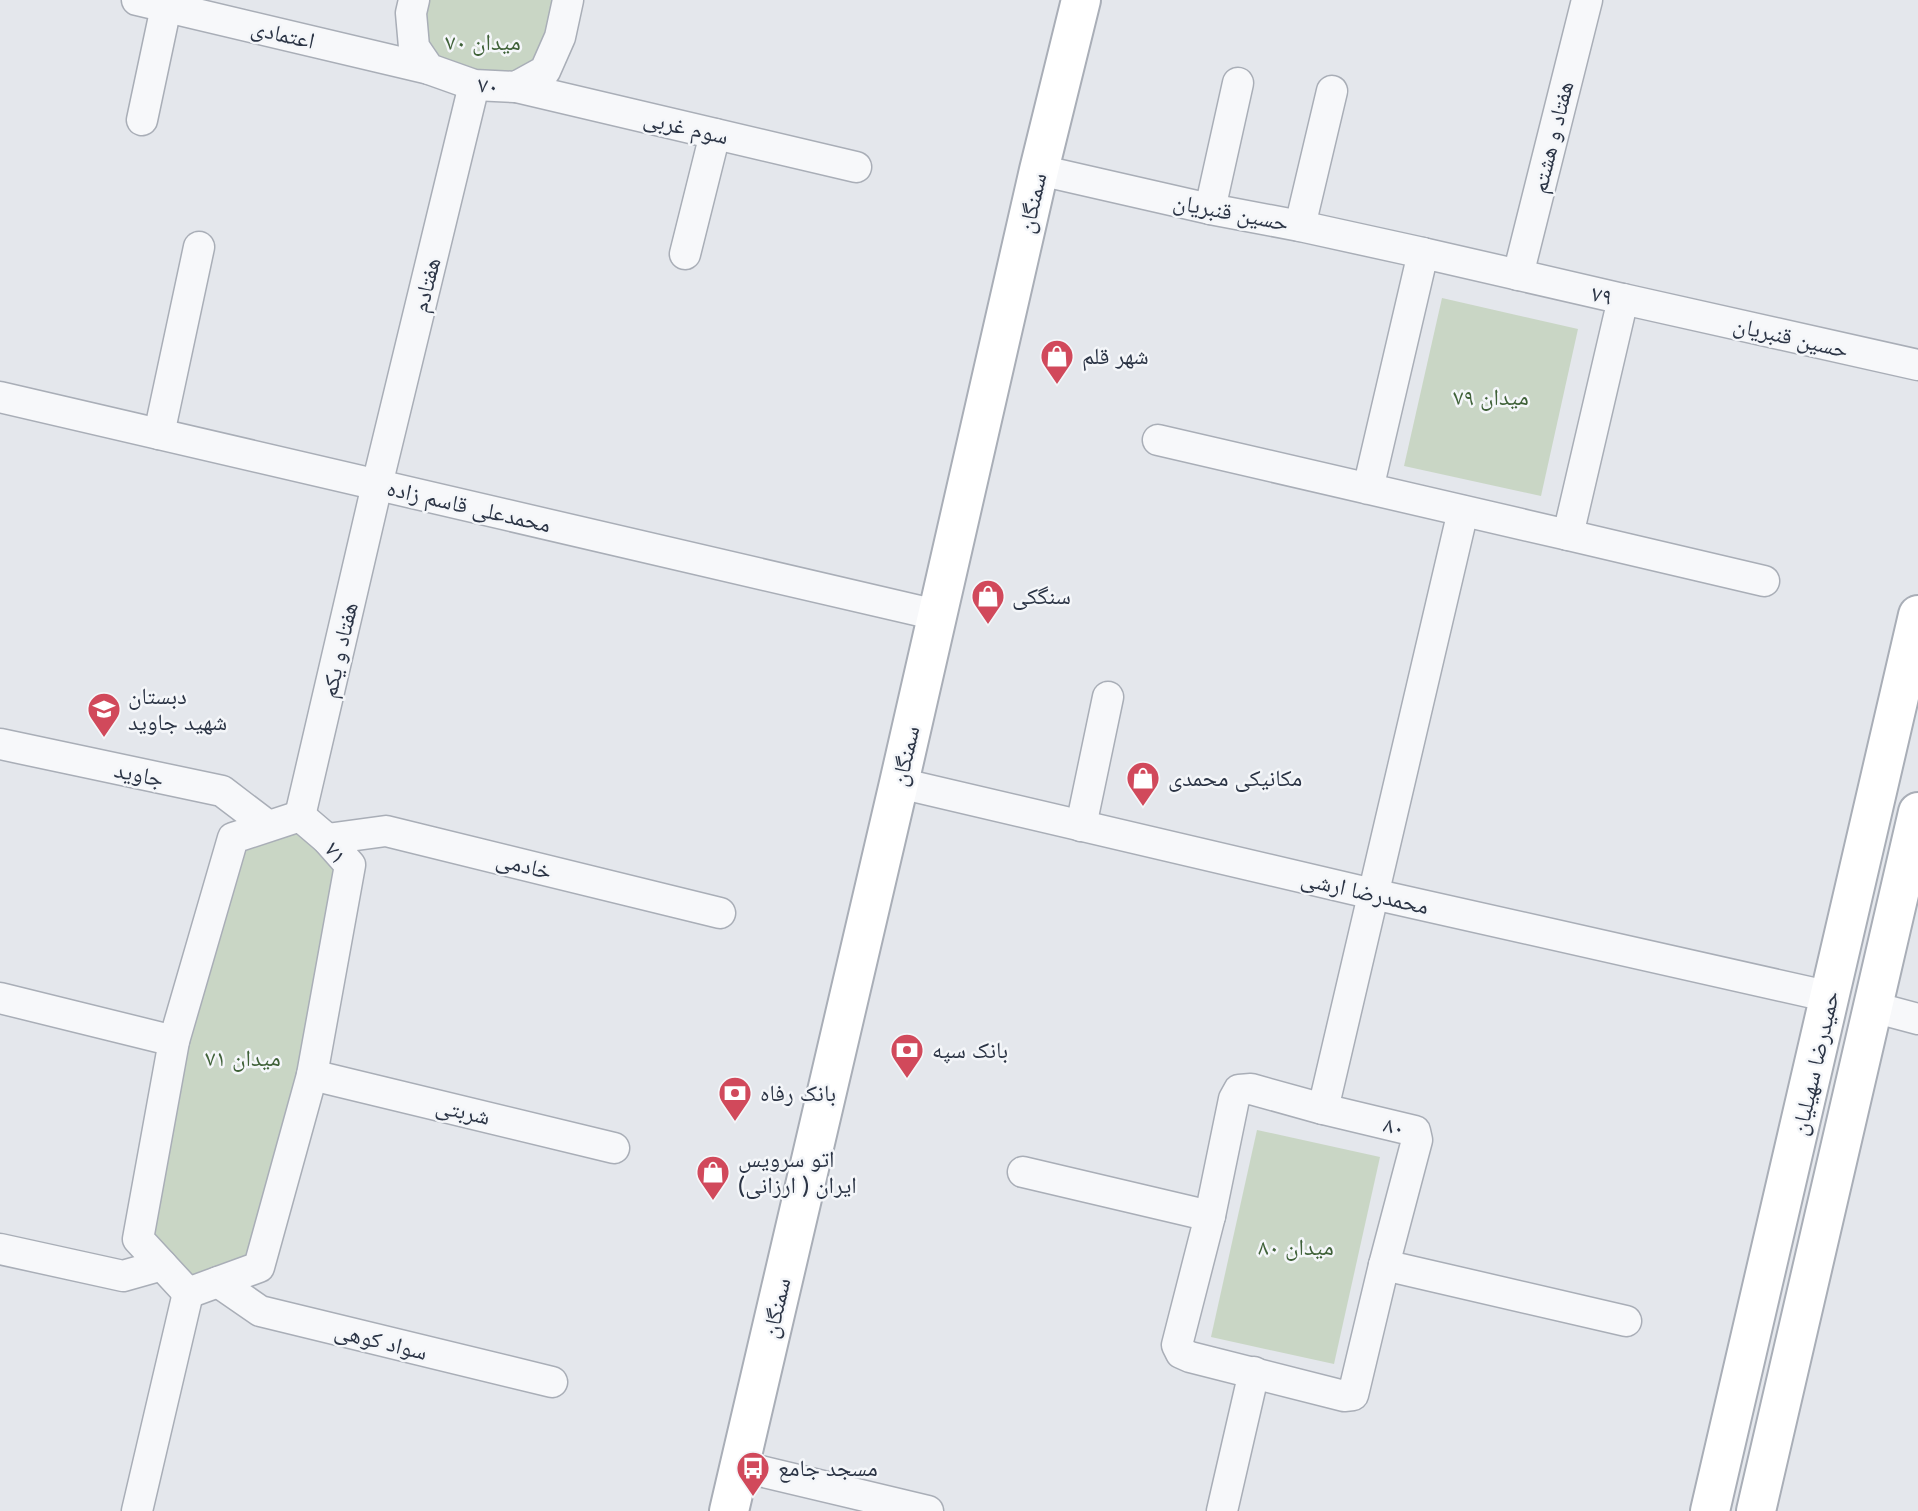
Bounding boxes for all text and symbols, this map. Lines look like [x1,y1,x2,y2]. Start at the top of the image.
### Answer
street label: اعتمادی [248,14,317,56]
park label: میدان ۷۰ [445,29,521,57]
street label: ۷۰ [476,71,500,101]
street label: هفتاد و هشتم [1526,78,1581,196]
street label: سوم غربی [640,105,731,152]
street label: سمنگان [1012,170,1053,236]
street label: حسین قنبریان [1171,188,1291,238]
street label: هفتادم [407,255,448,316]
street label: ۷۹ [1588,280,1615,312]
street label: حسین قنبریان [1731,311,1851,365]
shop icon: شهر قلم [1038,337,1076,386]
place label: شهر قلم [1082,343,1149,372]
park label: میدان ۷۹ [1453,384,1529,412]
street label: محمدعلی قاسم زاده [384,475,553,540]
shop icon: سنگکی [969,577,1007,626]
place label: سنگکی [1012,583,1071,611]
street label: هفتاد و یکم [315,600,366,701]
place label: دبستان شهید جاوید [128,683,227,737]
school or university icon: دبستان شهید جاوید [85,690,123,739]
street label: سمنگان [885,723,926,789]
street label: جاوید [111,756,166,794]
shop icon: مکانیکی محمدی [1124,759,1162,808]
place label: مکانیکی محمدی [1168,765,1302,793]
street label: ۷۱ [318,837,353,870]
street label: خادمی [493,846,554,886]
street label: محمدرضا ارشی [1298,865,1431,921]
street label: حمیدرضا سهیلیان [1786,988,1846,1138]
bank icon: بانک سپه [888,1031,926,1080]
place label: بانک سپه [932,1037,1008,1065]
park label: میدان ۷۱ [205,1045,281,1073]
bank icon: بانک رفاه [716,1074,754,1123]
place label: بانک رفاه [760,1080,836,1108]
street label: شربتی [433,1092,493,1132]
street label: ۸۰ [1381,1111,1407,1143]
place label: اتو سرویس ایران ( ارزانی) [738,1146,857,1200]
shop icon: اتو سرویس ایران ( ارزانی) [694,1153,732,1202]
park label: میدان ۸۰ [1258,1234,1334,1262]
street label: سمنگان [756,1275,797,1341]
street label: سواد کوهی [331,1317,430,1367]
bus stop icon: مسجد جامع [734,1449,772,1498]
place label: مسجد جامع [778,1455,878,1483]

